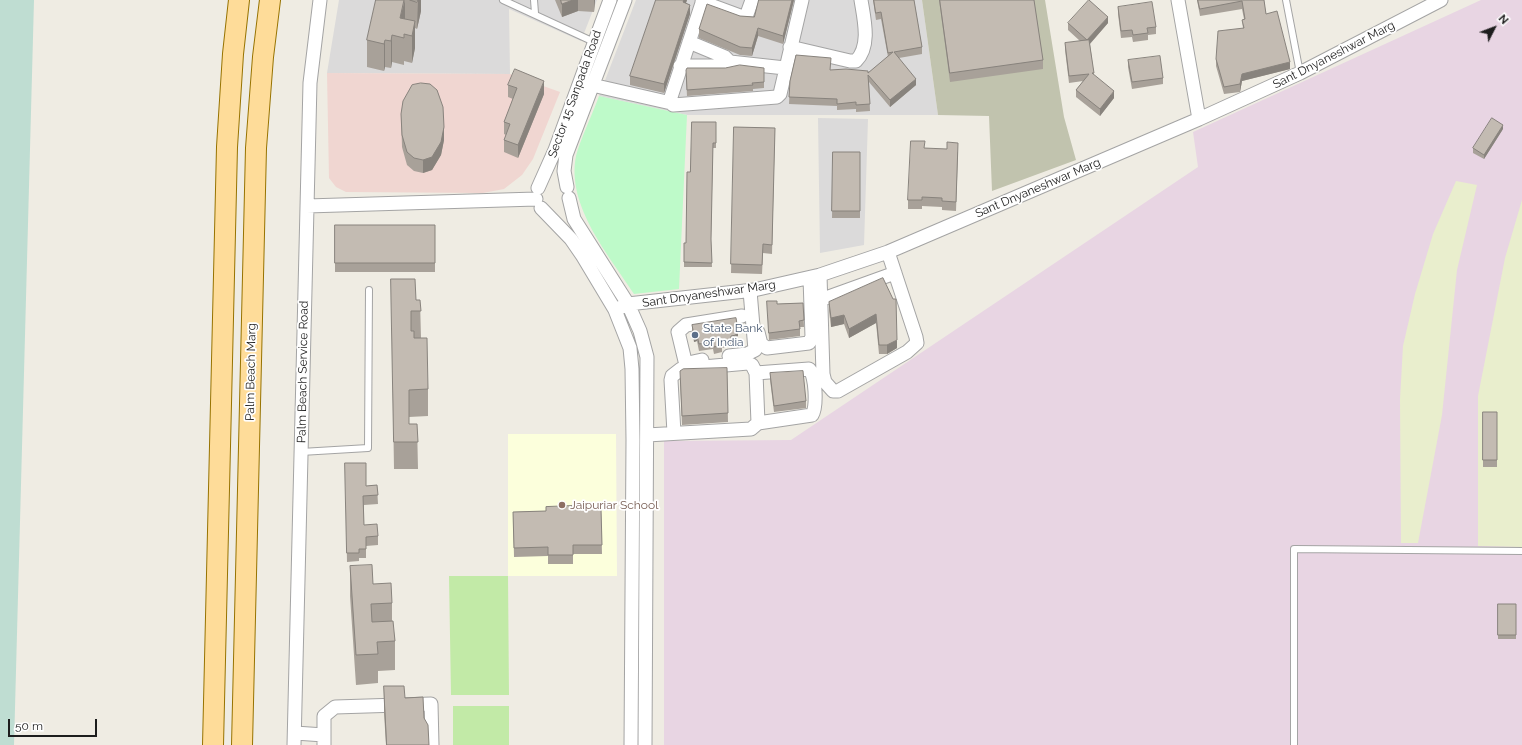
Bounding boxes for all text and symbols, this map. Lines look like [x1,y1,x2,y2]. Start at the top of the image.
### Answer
north arrow [1474,8,1514,48]
text: N [1496,12,1511,27]
street label: Sant Dnyaneshwar Marg [1271,18,1397,92]
street label: Sector 15 Sanpada Road [545,28,605,160]
street label: Sant Dnyaneshwar Marg [973,155,1103,221]
street label: Sant Dnyaneshwar Marg [641,277,777,311]
street label: Palm Beach Service Road [295,301,311,443]
place label: State Bank of India [703,321,763,349]
street label: Palm Beach Marg [243,323,259,421]
marker: State Bank of India [690,330,700,340]
place label: Jaipuriar School [570,498,658,512]
marker: Jaipuriar School [557,500,567,510]
scale bar [10,711,99,737]
text: 50 m [15,719,43,733]

